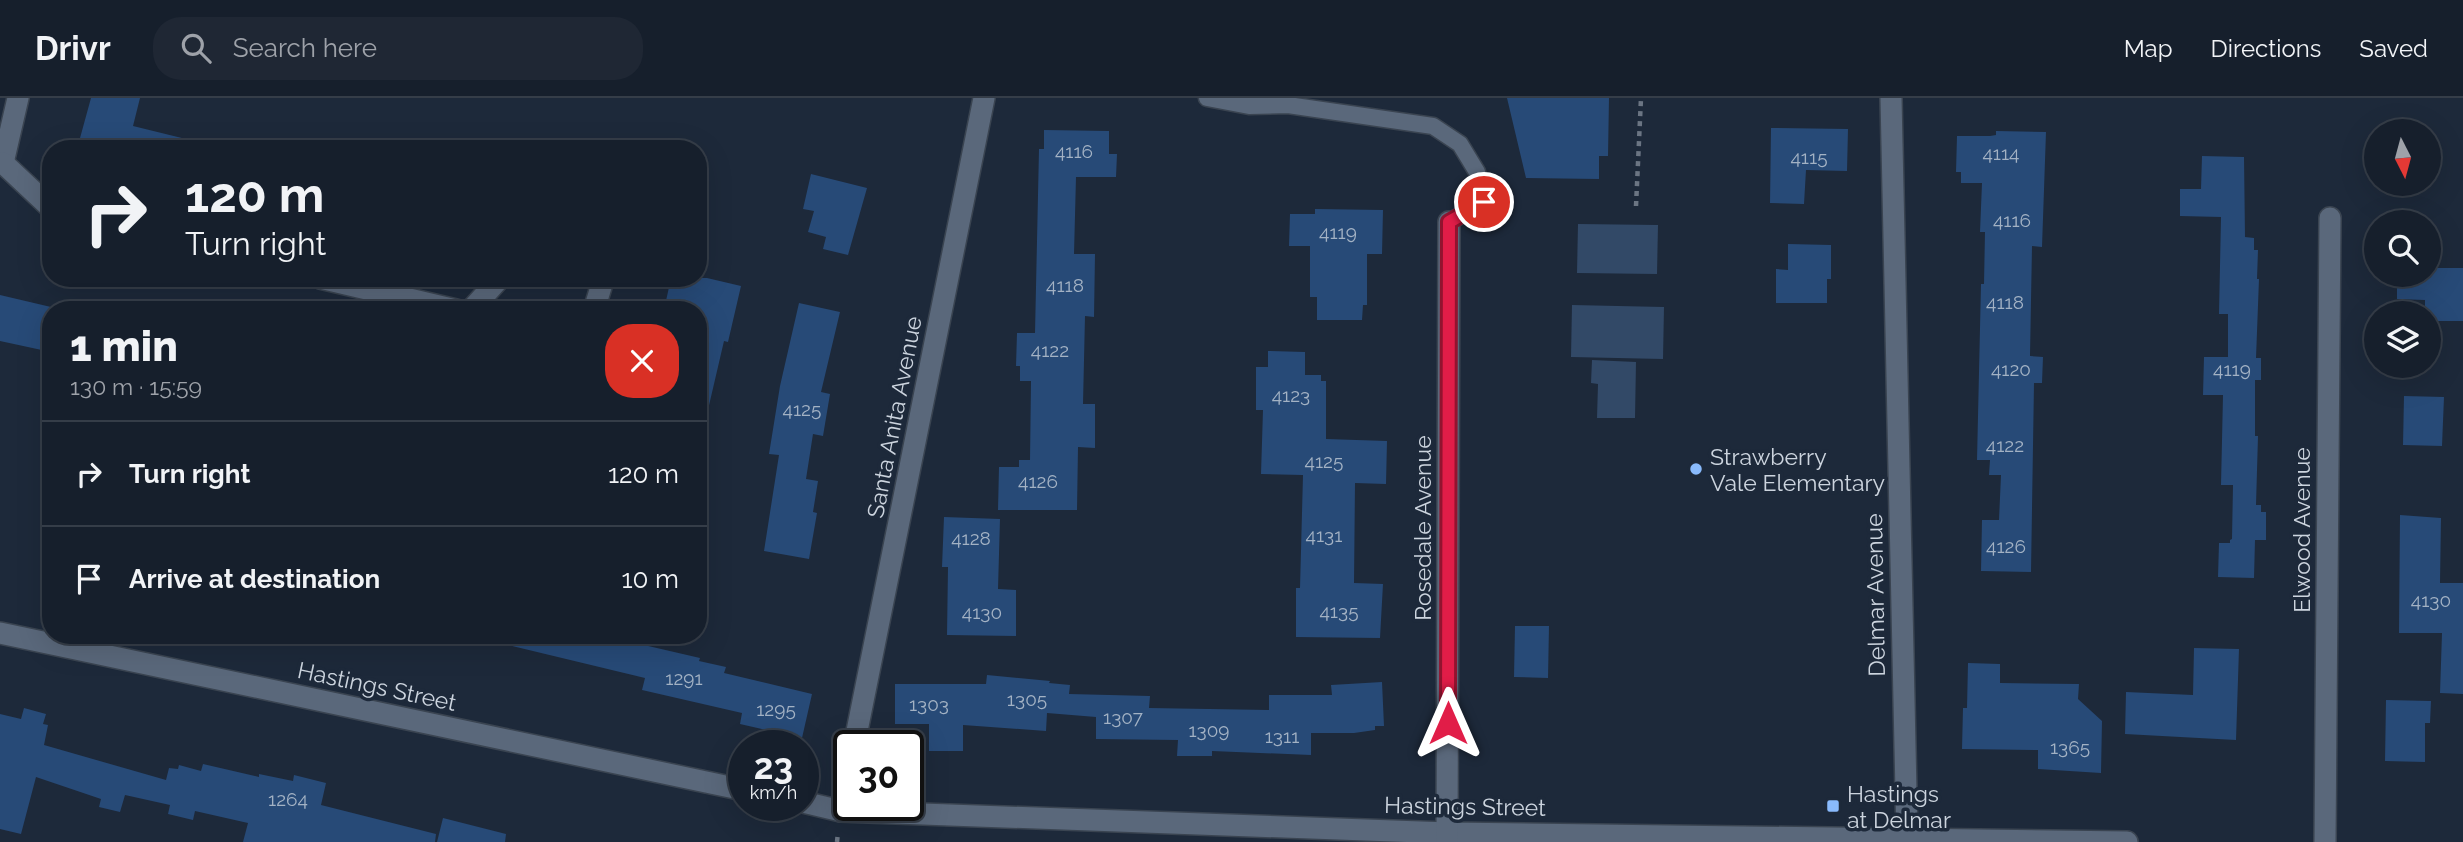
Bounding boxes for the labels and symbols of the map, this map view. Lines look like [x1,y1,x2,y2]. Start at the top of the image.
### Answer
north arrow [2364,119,2441,196]
house number: 4116 [1055,140,1093,162]
house number: 4114 [1982,142,2020,164]
house number: 4115 [1791,146,1828,168]
pin [1454,172,1514,232]
house number: 4116 [1993,209,2031,231]
house number: 4119 [1319,221,1357,243]
house number: 4118 [1046,274,1084,296]
house number: 4118 [1986,291,2024,313]
street label: Santa Anita Avenue [861,314,927,520]
house number: 4122 [1031,339,1069,361]
house number: 4120 [1991,358,2031,380]
house number: 4119 [2213,358,2251,380]
house number: 4123 [1272,384,1310,406]
house number: 4125 [783,398,821,420]
house number: 4122 [1986,434,2024,456]
street label: Rosedale Avenue [1409,435,1436,621]
place label: Strawberry Vale Elementary [1710,443,1885,496]
street label: Elwood Avenue [2288,447,2315,613]
house number: 4125 [1305,450,1343,472]
marker: Strawberry Vale Elementary [1688,461,1704,477]
house number: 4126 [1018,470,1058,492]
street label: Delmar Avenue [1860,513,1890,677]
house number: 4131 [1306,524,1342,546]
house number: 4128 [951,527,991,549]
house number: 4126 [1986,535,2026,557]
house number: 4130 [2411,589,2451,611]
house number: 4135 [1319,600,1359,622]
house number: 4130 [962,601,1002,623]
street label: Hastings Street [295,656,459,716]
house number: 1291 [665,667,703,689]
position arrow [1411,686,1485,760]
house number: 1305 [1007,688,1047,710]
house number: 1303 [909,693,949,715]
house number: 1295 [756,698,796,720]
house number: 1307 [1103,706,1143,728]
house number: 1309 [1188,719,1230,741]
house number: 1311 [1265,725,1299,747]
speed limit sign: 30 [833,730,924,821]
house number: 1365 [2050,736,2090,758]
place label: Hastings at Delmar [1847,780,1951,833]
house number: 1264 [268,788,308,810]
street label: Hastings Street [1384,791,1546,821]
marker: Hastings at Delmar [1825,798,1841,814]

